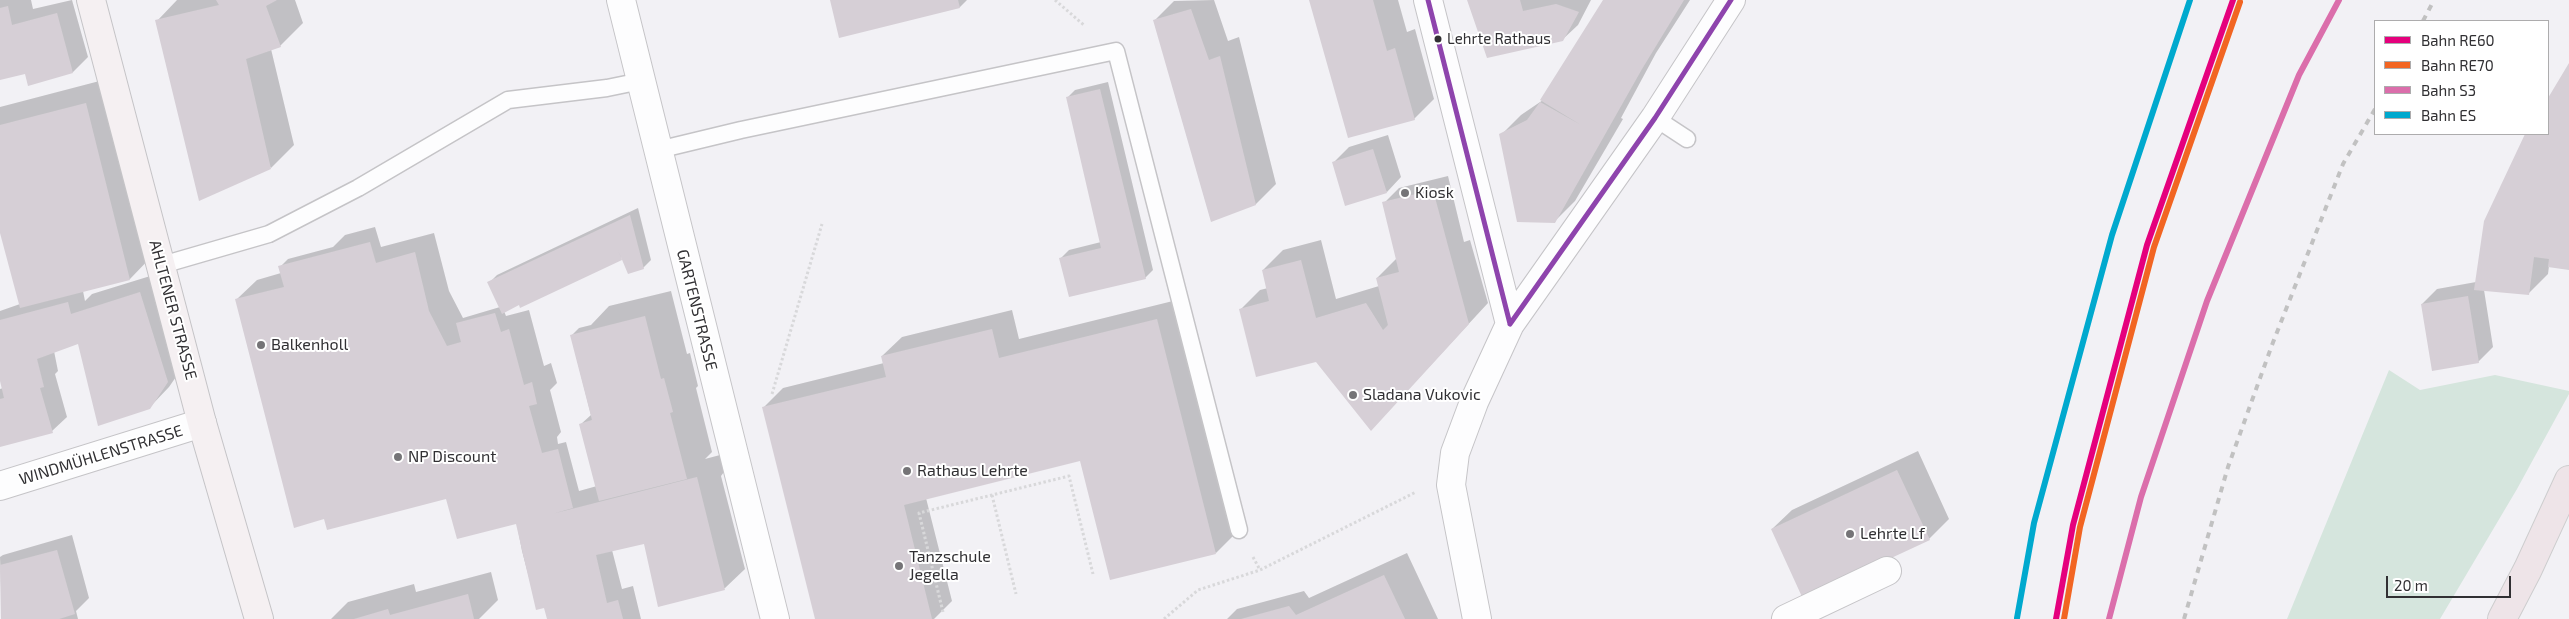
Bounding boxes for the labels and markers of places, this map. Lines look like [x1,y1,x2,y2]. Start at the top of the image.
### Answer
place label: Lehrte Rathaus [1447,30,1551,48]
marker: Lehrte Rathaus [1433,34,1443,44]
place label: Kiosk [1415,183,1454,203]
marker: Kiosk [1399,187,1411,199]
place label: Balkenholl [271,335,348,355]
marker: Balkenholl [255,339,267,351]
place label: Sladana Vukovic [1363,385,1481,405]
marker: Sladana Vukovic [1347,389,1359,401]
place label: NP Discount [408,447,496,467]
marker: NP Discount [392,451,404,463]
place label: Rathaus Lehrte [917,461,1028,481]
marker: Rathaus Lehrte [901,465,913,477]
place label: Lehrte Lf [1860,524,1925,544]
marker: Lehrte Lf [1844,528,1856,540]
place label: Tanzschule Jegella [909,547,991,585]
marker: Tanzschule Jegella [893,560,905,572]

